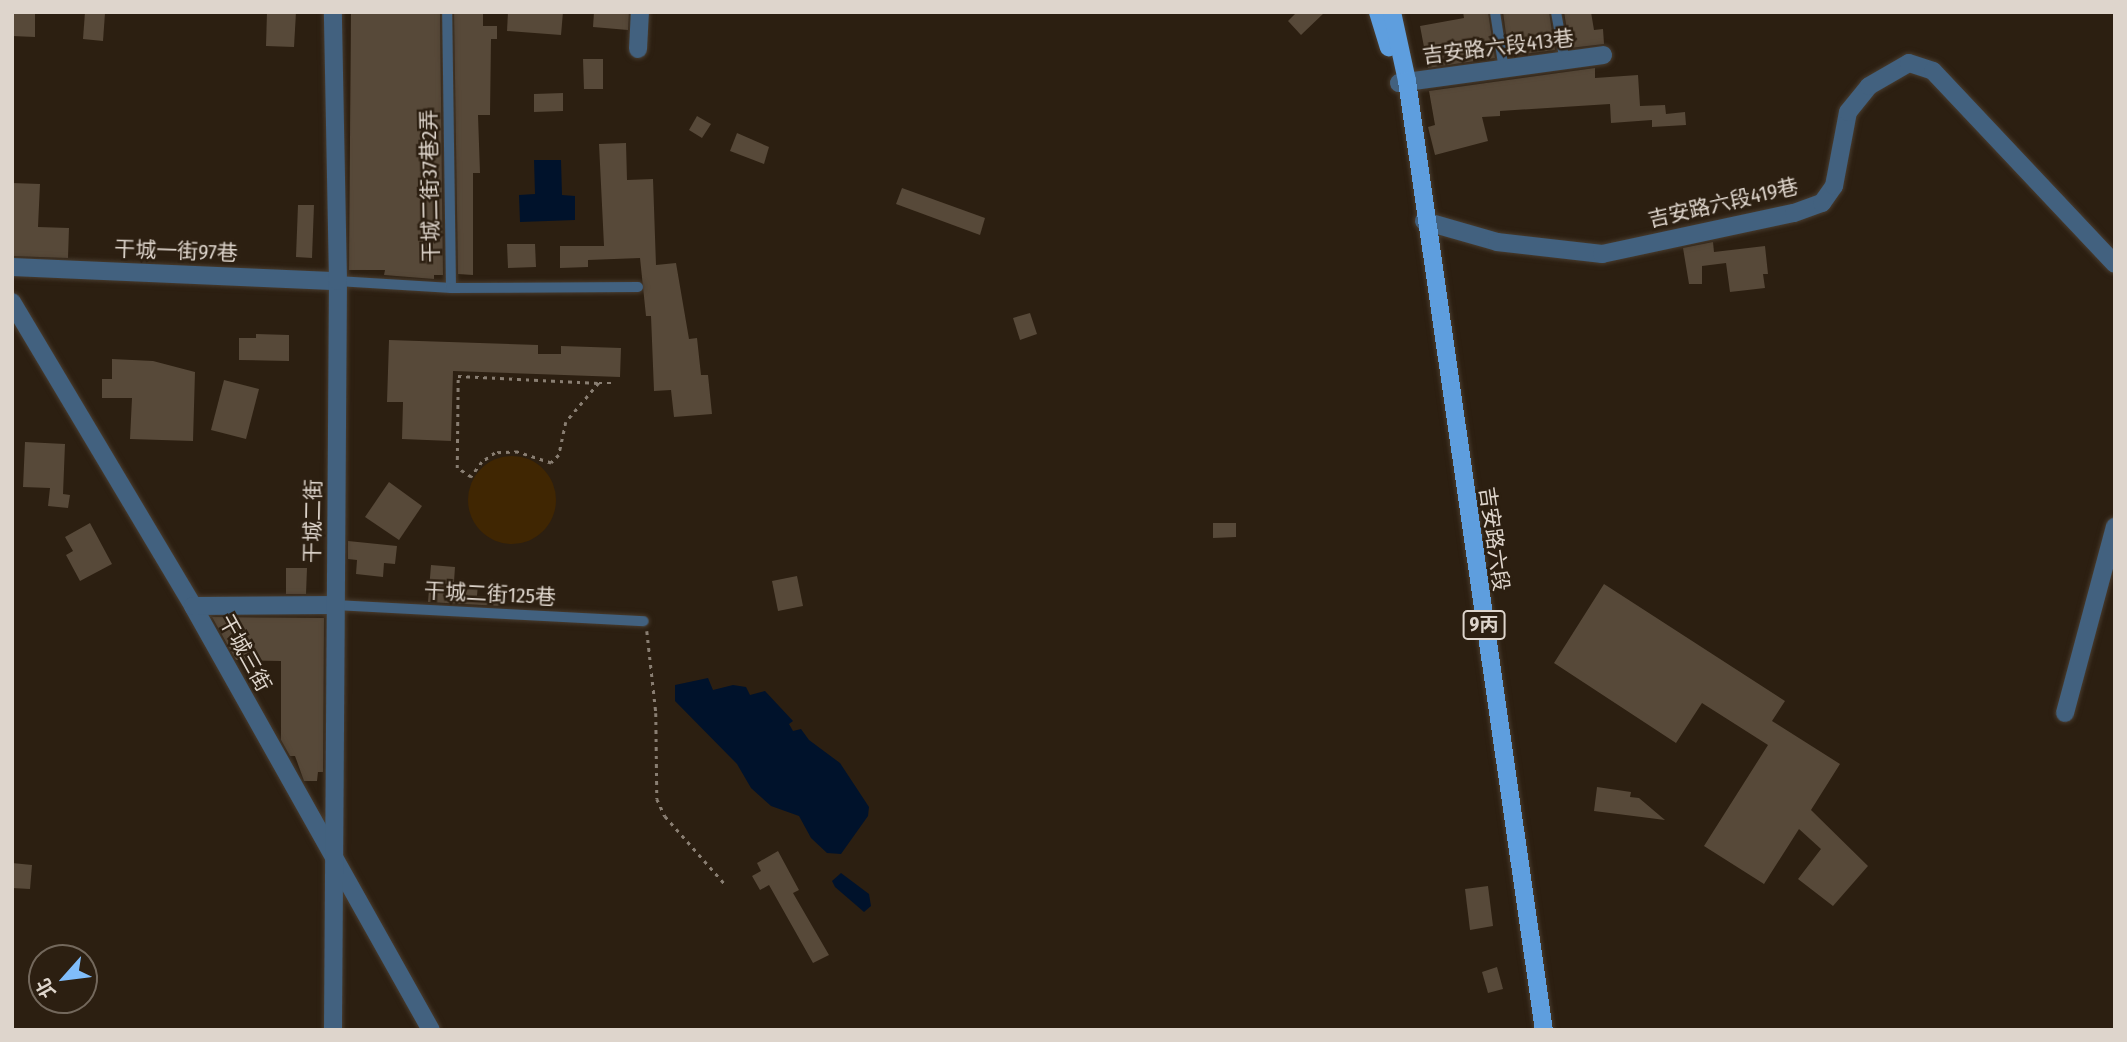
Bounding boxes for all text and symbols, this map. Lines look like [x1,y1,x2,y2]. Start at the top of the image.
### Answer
street label: 吉安路六段413巷 [1421,25,1575,69]
street label: 干城二街37巷2弄 [416,109,444,263]
street label: 吉安路六段419巷 [1645,173,1801,233]
street label: 干城一街97巷 [114,236,238,266]
street label: 干城二街 [300,479,326,563]
street label: 吉安路六段 [1474,485,1514,593]
street label: 干城二街125巷 [423,578,557,610]
street label: 干城三街 [214,610,276,696]
road number: 9丙 [1461,610,1507,640]
north arrow [28,944,98,1014]
text: 北 [31,974,60,1002]

